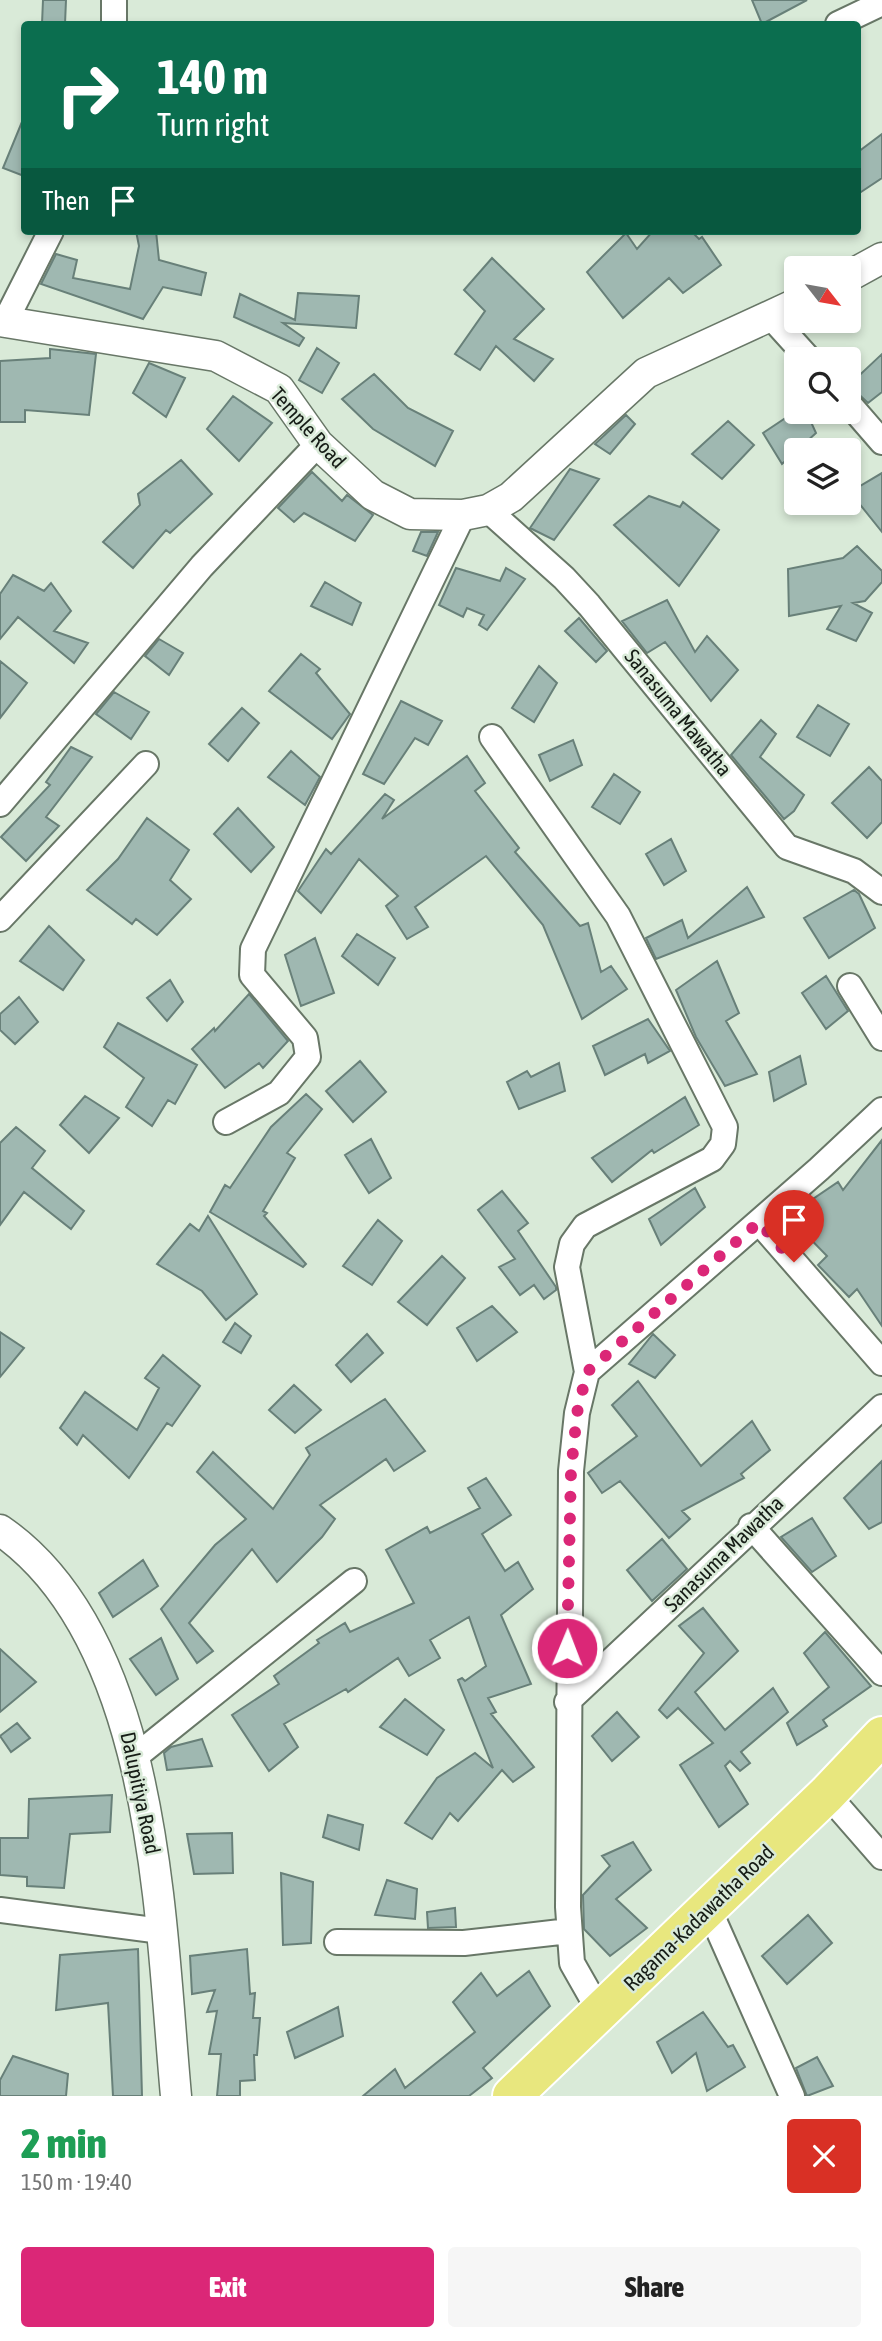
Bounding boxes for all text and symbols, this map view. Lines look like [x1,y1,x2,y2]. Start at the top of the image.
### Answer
text: 140 m [157,48,268,104]
icon: right [42,49,133,140]
text: Turn right [157,106,270,143]
icon: arrive [104,182,142,220]
text: Then [42,186,90,216]
north arrow [784,256,861,332]
map controls [784,256,861,515]
button: search [784,347,861,424]
street label: Temple Road [266,382,351,473]
button: layers [784,438,861,515]
street label: Sanasuma Mawatha [620,644,737,780]
pin [764,1190,824,1262]
icon: arrive [775,1201,813,1239]
street label: Sanasuma Mawatha [659,1491,788,1616]
position arrow [530,1611,604,1685]
street label: Dalupitiya Road [116,1730,166,1856]
street label: Ragama-Kadawatha Road [618,1839,778,1995]
text: 2 min [21,2119,107,2167]
button: close [787,2119,861,2193]
text: 150 m · 19:40 [21,2169,132,2195]
button: Exit [21,2247,434,2327]
button: Share [448,2247,861,2327]

